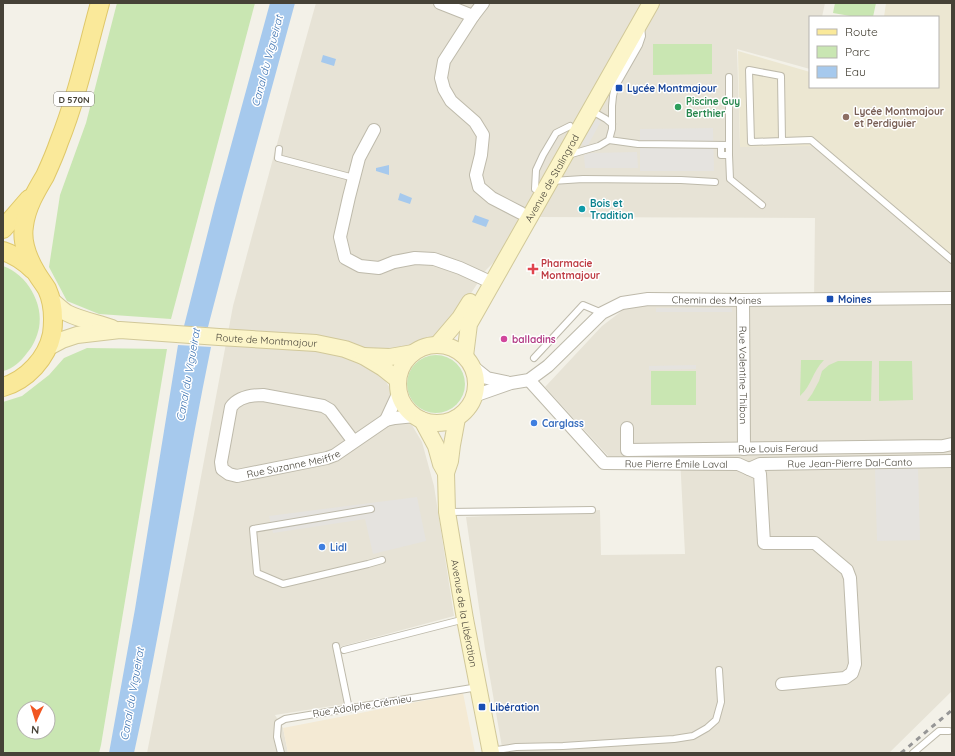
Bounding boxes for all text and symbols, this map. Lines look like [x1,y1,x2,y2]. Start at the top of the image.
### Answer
water label: Canal du Vigueirat [248,12,286,108]
legend [809,16,939,88]
text: Route [845,24,878,39]
text: Parc [845,44,870,59]
text: Eau [845,64,866,79]
place label: Lycée Montmajour [627,82,718,95]
marker: Lycée Montmajour [614,83,624,93]
road number: D 570N [54,92,94,106]
place label: Piscine Guy Berthier [686,95,740,120]
marker: Piscine Guy Berthier [673,102,683,112]
place label: Lycée Montmajour et Perdiguier [854,105,945,130]
marker: Lycée Montmajour et Perdiguier [841,112,851,122]
street label: Avenue de Stalingrad [522,132,582,224]
place label: Bois et Tradition [590,197,633,222]
marker: Bois et Tradition [577,204,587,214]
place label: Pharmacie Montmajour [541,257,601,282]
marker: Pharmacie Montmajour [528,264,538,274]
street label: Chemin des Moines [672,293,762,306]
place label: Moines [838,293,872,306]
marker: Moines [825,294,835,304]
water label: Canal du Vigueirat [173,326,203,423]
street label: Rue Valentine Thibon [737,326,750,424]
street label: Route de Montmajour [215,330,318,350]
place label: balladins [512,333,556,346]
marker: balladins [499,334,509,344]
place label: Carglass [542,417,584,430]
marker: Carglass [529,418,539,428]
street label: Rue Louis Feraud [738,441,818,455]
street label: Rue Suzanne Meiffre [246,447,343,480]
street label: Rue Jean-Pierre Dal-Canto [787,455,912,470]
street label: Rue Pierre Émile Laval [625,457,728,470]
place label: Lidl [330,541,347,554]
marker: Lidl [317,542,327,552]
street label: Avenue de la Libération [449,559,481,668]
water label: Canal du Vigueirat [117,645,147,742]
street label: Rue Adolphe Crémieu [312,692,412,720]
north arrow [16,700,56,740]
place label: Libération [490,701,539,714]
marker: Libération [477,702,487,712]
text: N [31,723,40,737]

